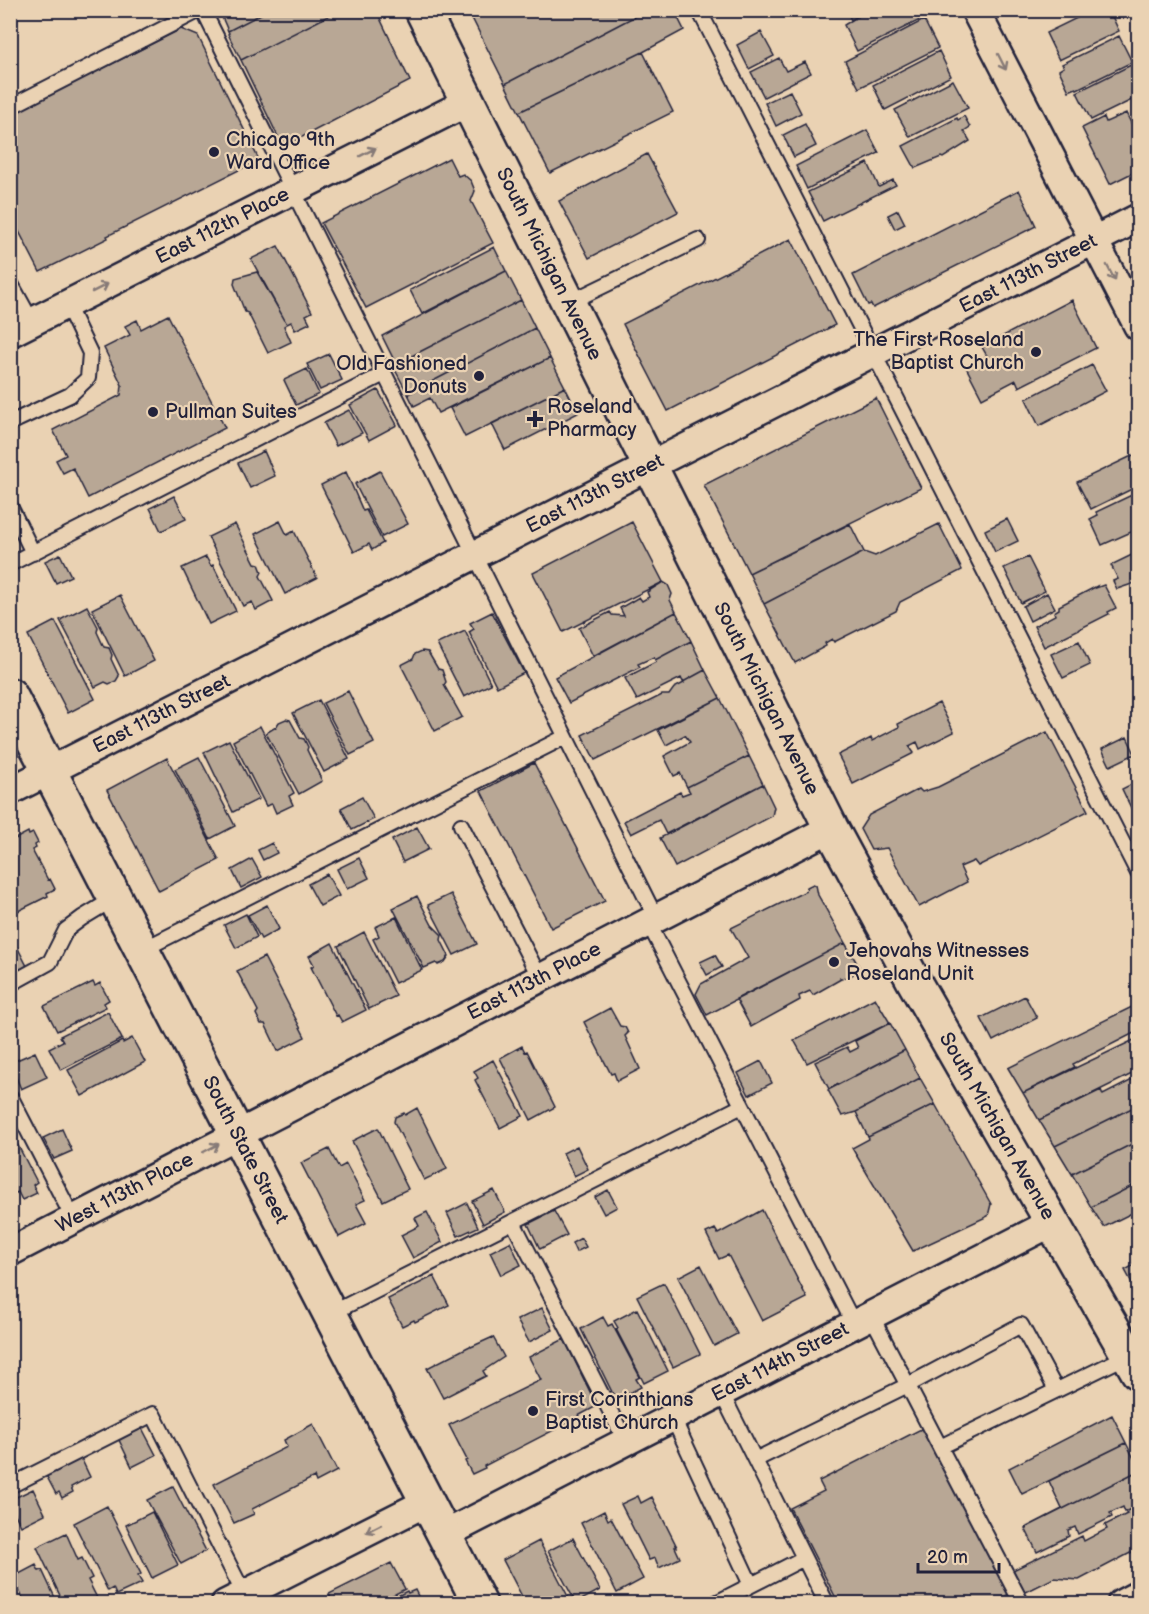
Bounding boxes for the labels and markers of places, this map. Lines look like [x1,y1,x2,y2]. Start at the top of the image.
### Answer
place label: Chicago 9th Ward Office [226,128,335,175]
marker: Chicago 9th Ward Office [207,145,221,159]
place label: The First Roseland Baptist Church [853,328,1024,375]
marker: The First Roseland Baptist Church [1029,345,1043,359]
place label: Old Fashioned Donuts [336,352,467,399]
marker: Old Fashioned Donuts [472,369,486,383]
place label: Roseland Pharmacy [547,395,637,442]
place label: Pullman Suites [165,400,297,424]
marker: Pullman Suites [146,405,160,419]
marker: Roseland Pharmacy [528,412,542,426]
place label: Jehovahs Witnesses Roseland Unit [846,939,1029,986]
marker: Jehovahs Witnesses Roseland Unit [827,955,841,969]
place label: First Corinthians Baptist Church [545,1388,693,1435]
marker: First Corinthians Baptist Church [526,1404,540,1418]

